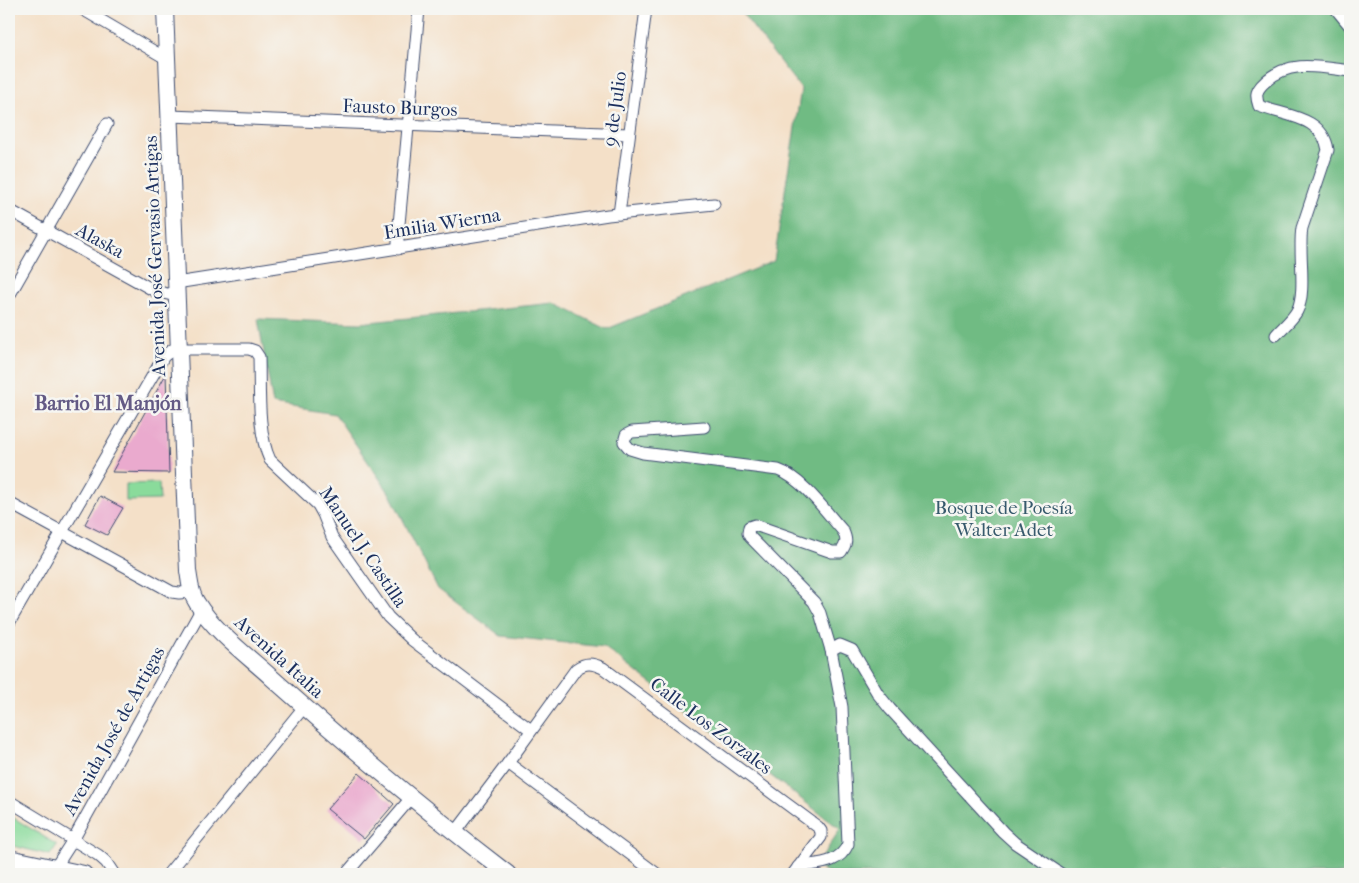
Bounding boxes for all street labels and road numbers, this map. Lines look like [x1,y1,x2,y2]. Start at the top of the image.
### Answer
street label: 9 de Julio [599,70,631,148]
street label: Fausto Burgos [342,95,458,121]
street label: Avenida José Gervasio Artigas [140,135,170,378]
street label: Emilia Wierna [382,204,502,244]
street label: Alaska [71,218,128,263]
street label: Manuel J. Castilla [314,482,412,612]
street label: Avenida Italia [229,611,328,703]
street label: Avenida José de Artigas [58,643,170,820]
street label: Calle Los Zorzales [646,673,776,779]

